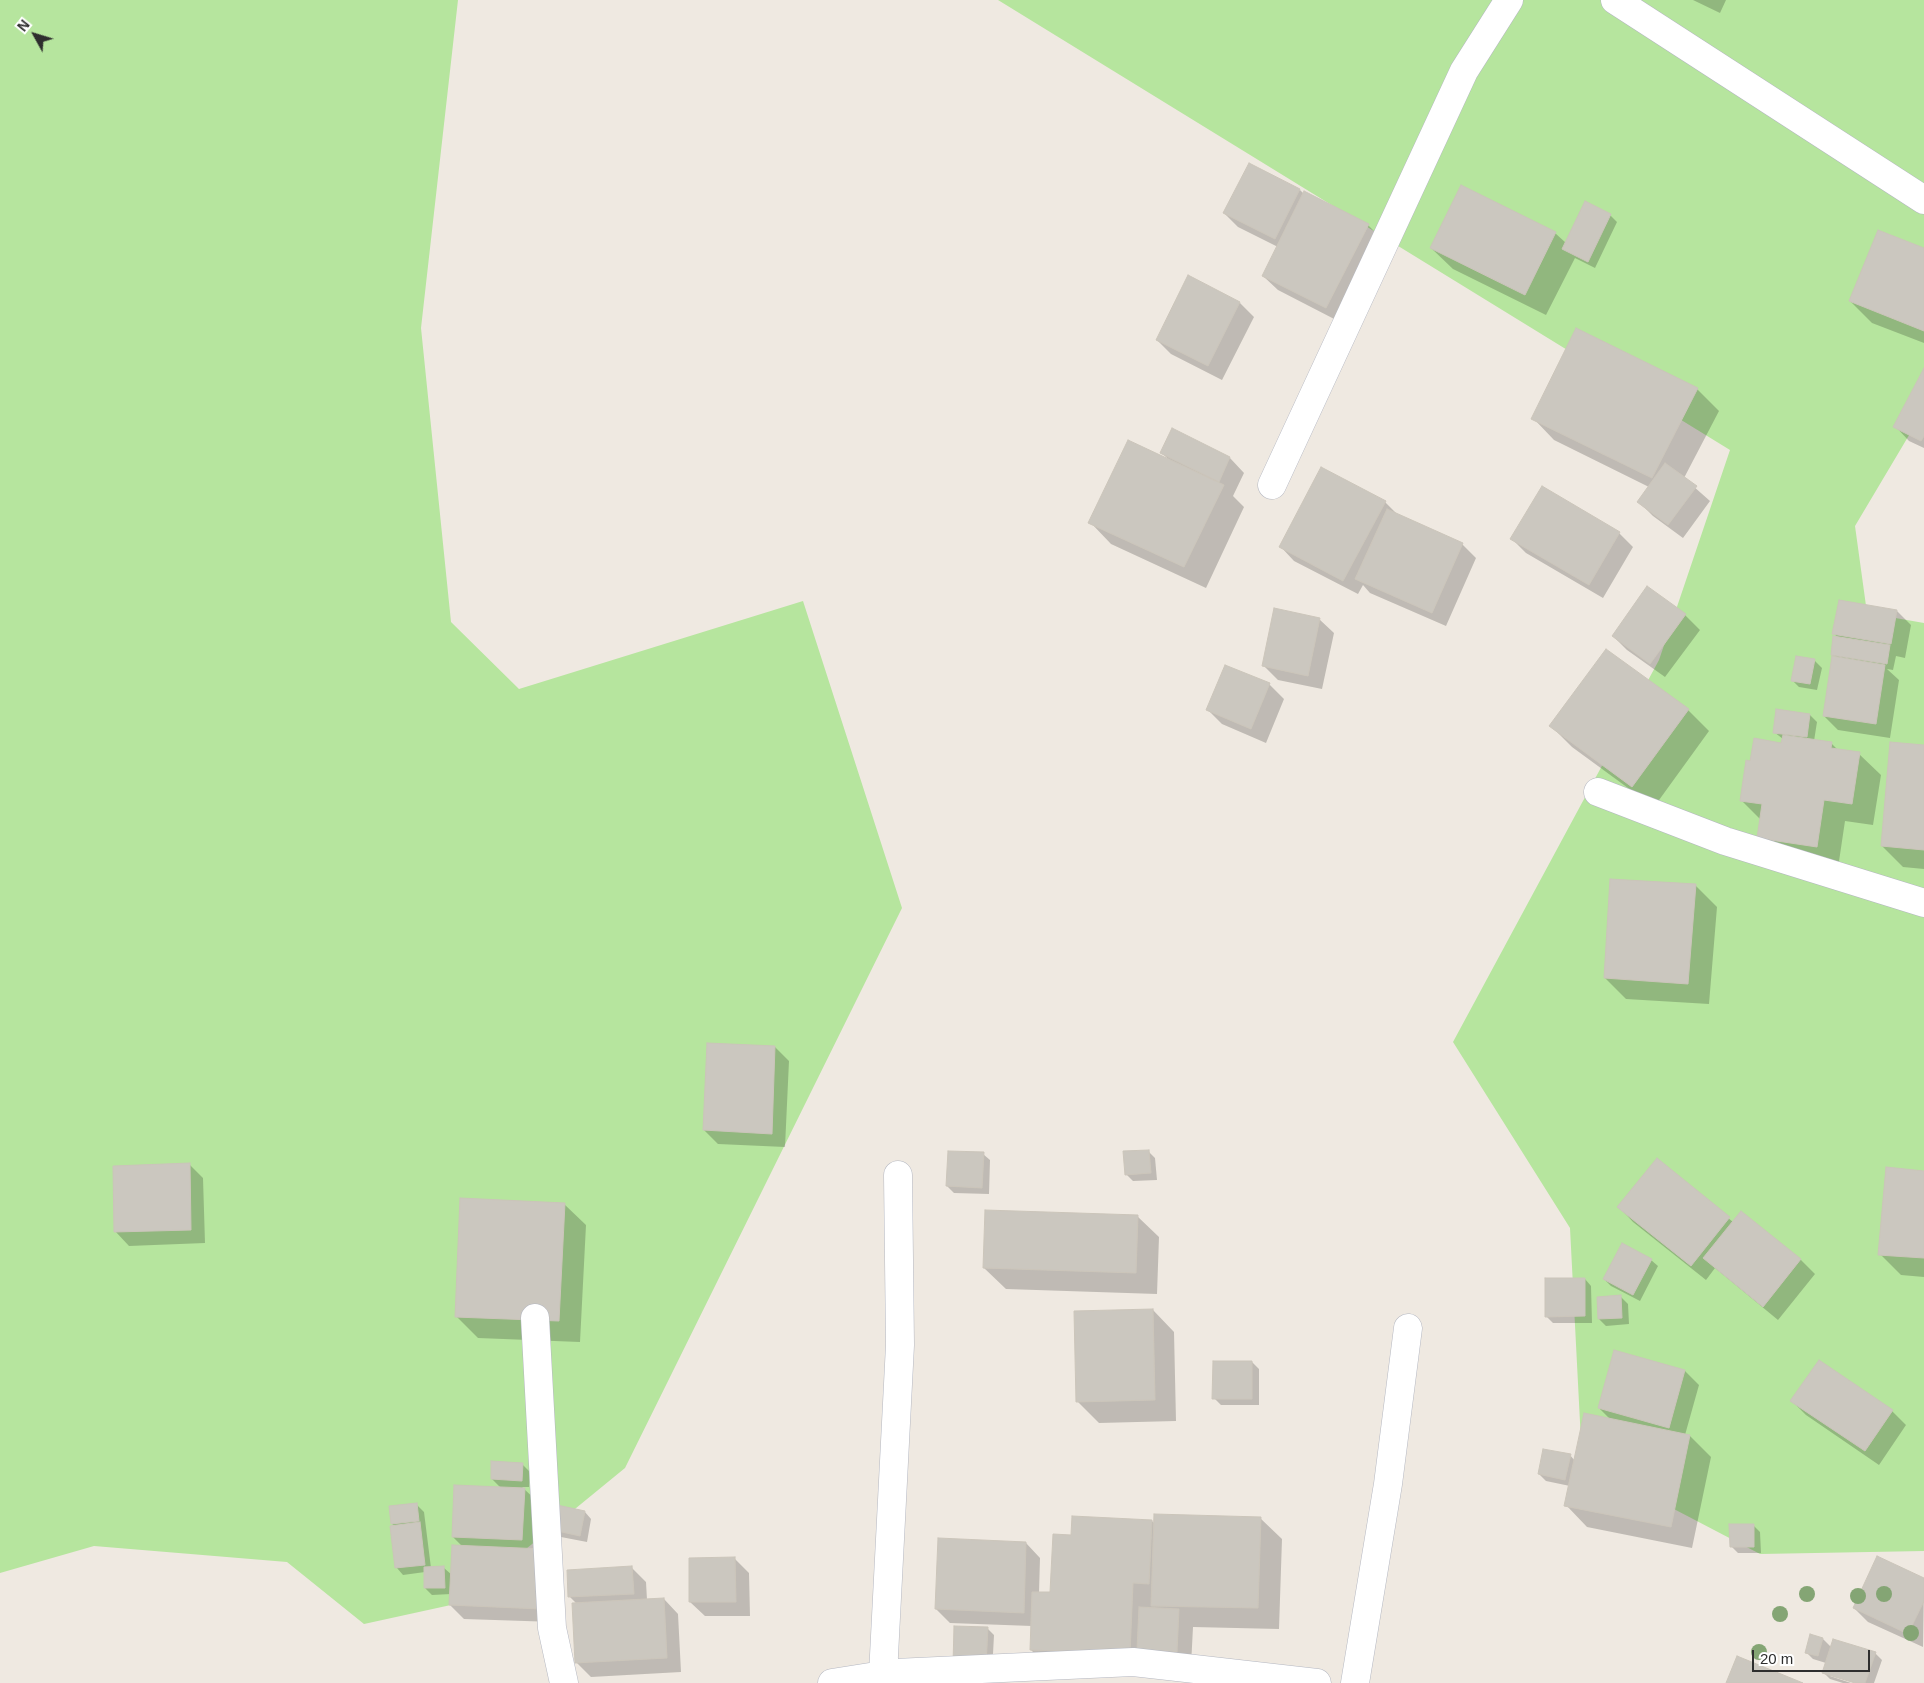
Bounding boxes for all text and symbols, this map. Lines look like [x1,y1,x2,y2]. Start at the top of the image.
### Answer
north arrow [10,10,60,60]
text: N [14,17,33,35]
scale bar [1754,1640,1872,1672]
text: 20 m [1760,1650,1793,1667]

